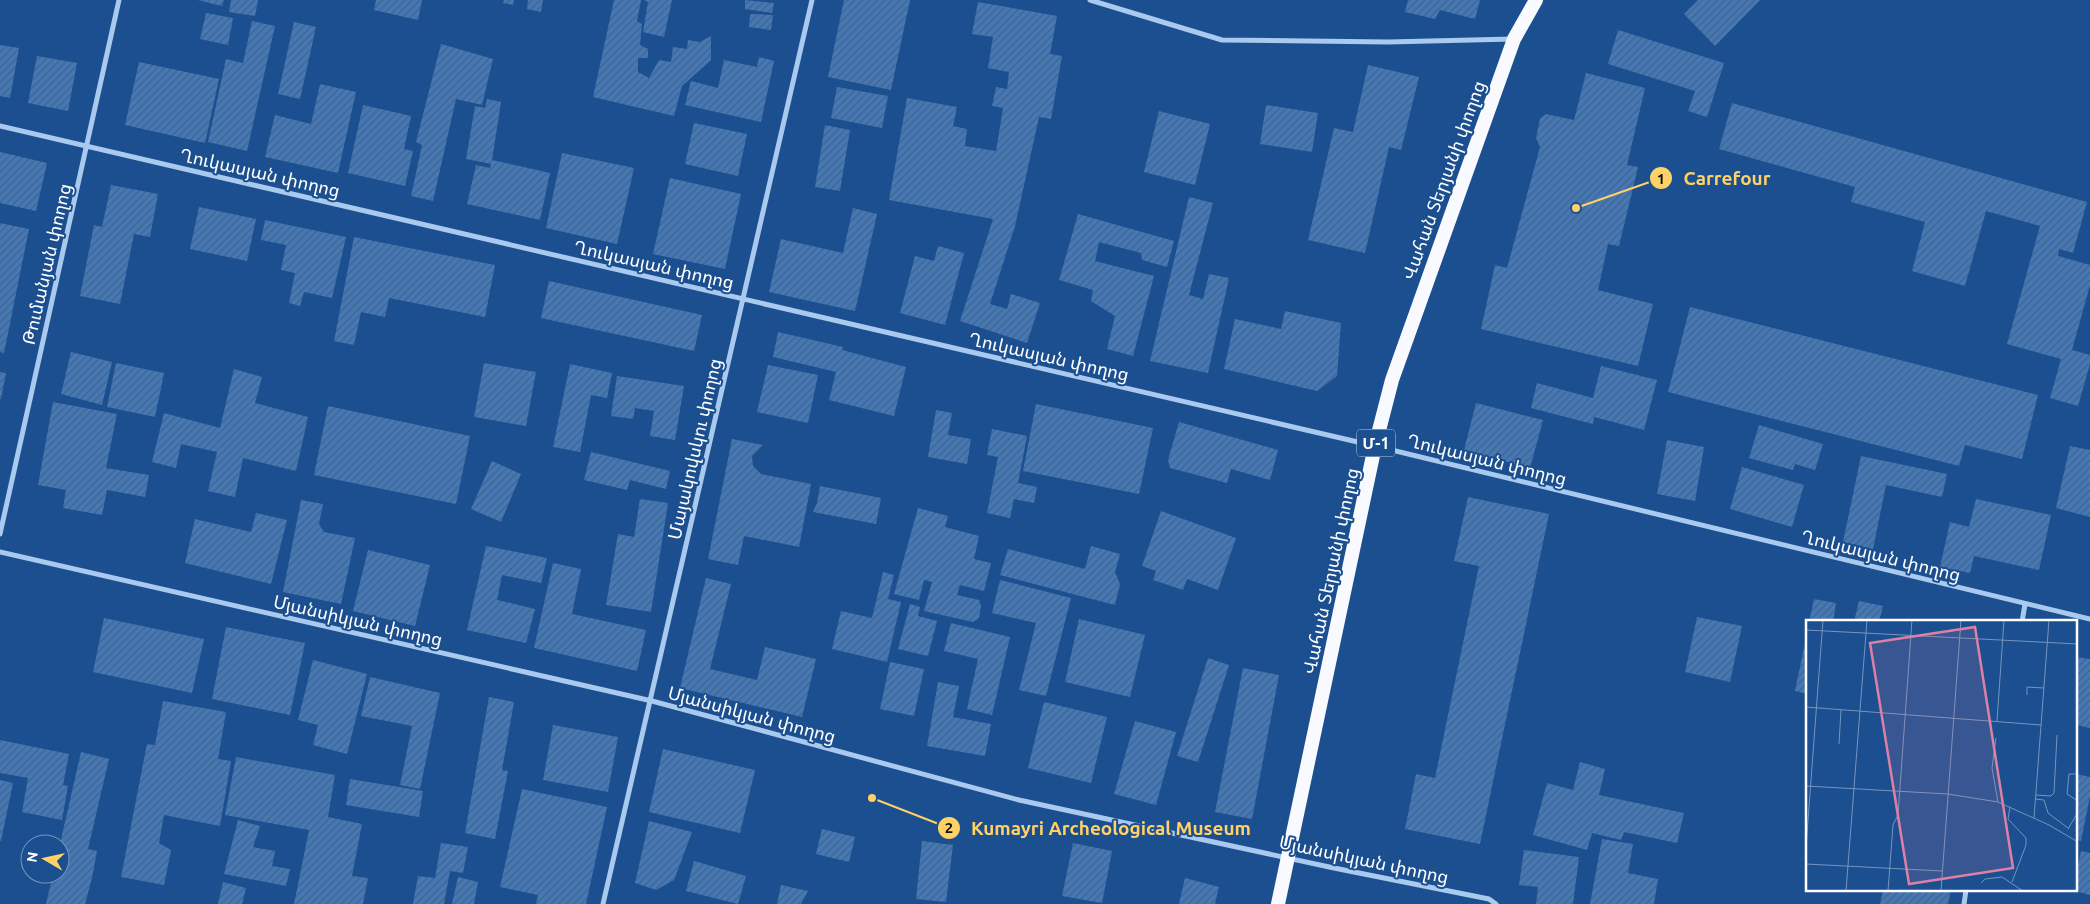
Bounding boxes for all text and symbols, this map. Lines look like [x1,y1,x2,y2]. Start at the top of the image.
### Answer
street label: Վահան Տերյանի փողոց [1398,78,1489,283]
street label: Ղուկասյան փողոց [178,144,342,201]
callout: Carrefour [1649,161,1781,195]
text: Carrefour [1683,167,1771,189]
text: 1 [1657,170,1665,187]
street label: Թումանյան փողոց [18,182,75,347]
street label: Ղուկասյան փողոց [572,236,736,293]
street label: Ղուկասյան փողոց [967,328,1131,385]
street label: Մայակովսկու փողոց [663,356,726,542]
road number: Մ-1 [1357,429,1395,456]
street label: Ղուկասյան փողոց [1405,429,1569,489]
street label: Վահան Տերյանի փողոց [1298,466,1363,676]
street label: Ղուկասյան փողոց [1799,525,1963,585]
street label: Մյանսիկյան փողոց [271,591,445,650]
inset map [1806,620,2078,892]
street label: Մյանսիկյան փողոց [666,682,838,747]
callout: Kumayri Archeological Museum [936,811,1261,845]
text: Kumayri Archeological Museum [971,817,1251,839]
text: 2 [945,819,953,836]
street label: Մյանսիկյան փողոց [1277,831,1451,888]
north arrow [20,834,70,884]
text: N [23,851,41,863]

